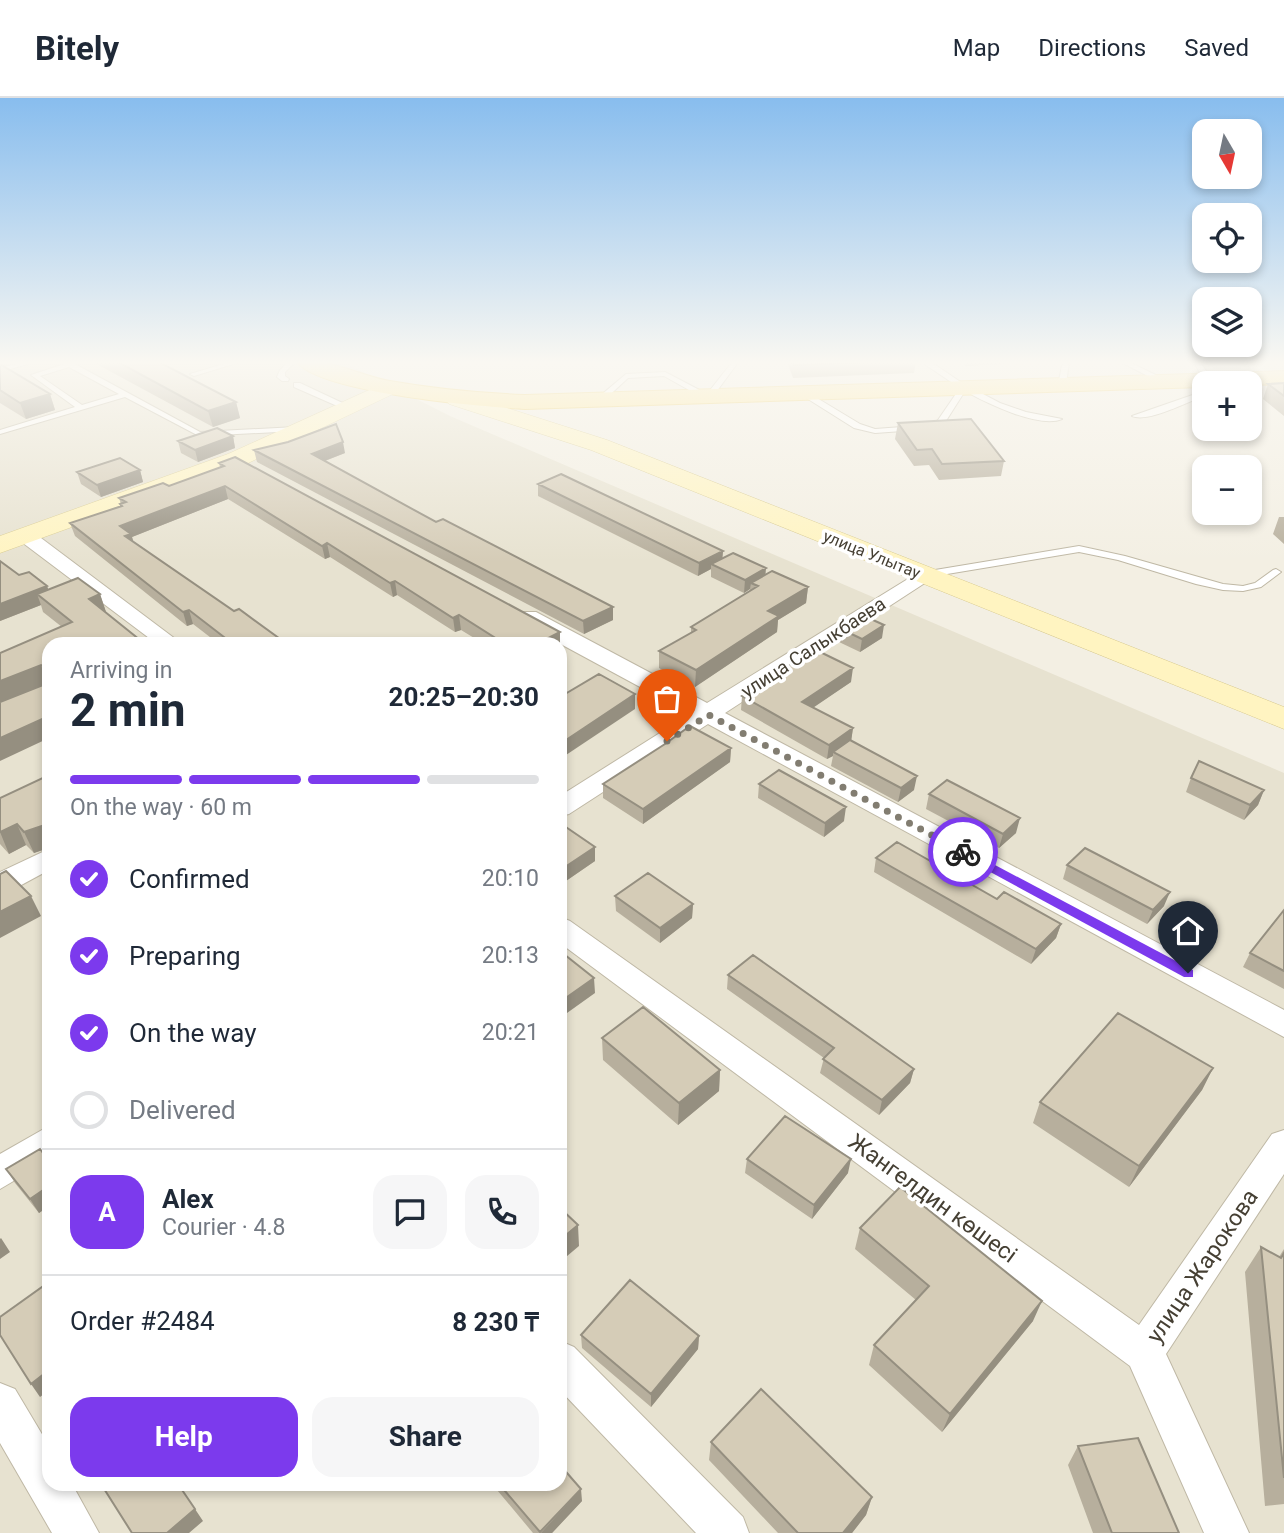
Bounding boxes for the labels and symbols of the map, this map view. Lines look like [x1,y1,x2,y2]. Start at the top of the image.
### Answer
north arrow [1192,119,1262,189]
street label: улица Улытау [821,526,923,583]
street label: улица Салыкбаева [737,592,890,703]
pin [637,669,697,741]
courier [928,817,998,887]
pin [1158,901,1218,973]
street label: Жангелдин көшесі [843,1128,1022,1269]
street label: улица Жарокова [1141,1184,1264,1348]

